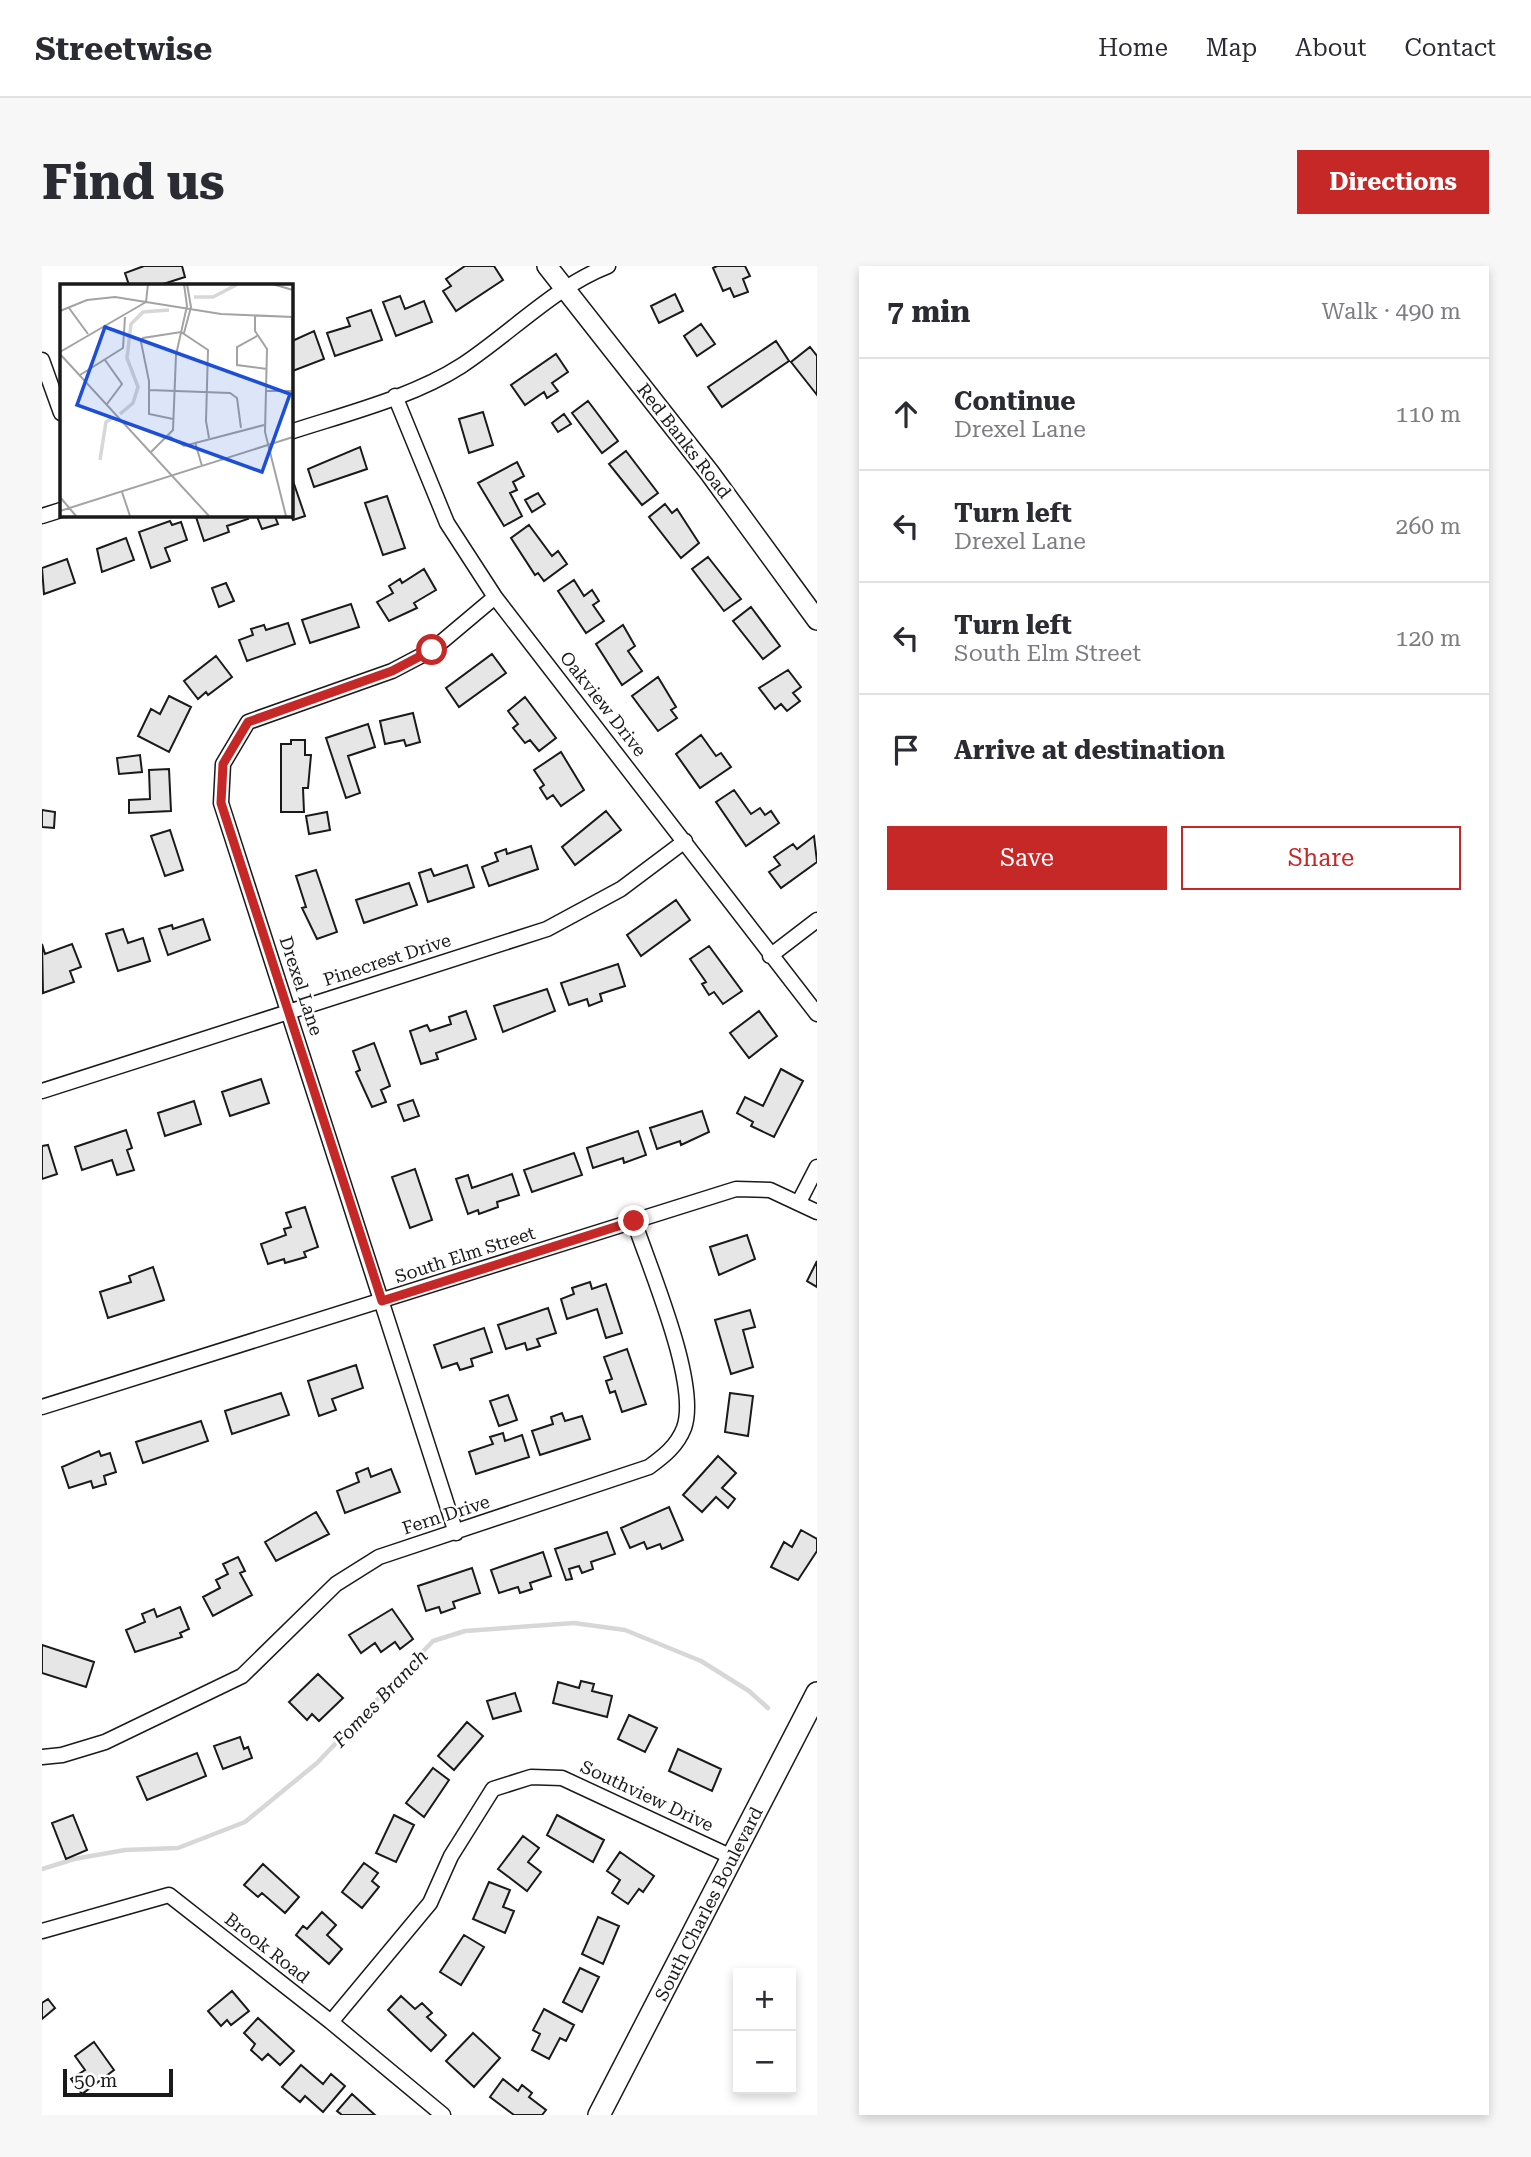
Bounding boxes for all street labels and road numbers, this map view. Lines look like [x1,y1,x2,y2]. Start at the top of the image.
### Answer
street label: Red Banks Road [633,379,736,503]
street label: Oakview Drive [556,647,651,761]
street label: Pinecrest Drive [320,929,453,990]
street label: Drexel Lane [276,933,327,1038]
street label: South Elm Street [392,1222,538,1287]
street label: Fern Drive [400,1491,492,1538]
street label: Southview Drive [577,1756,717,1836]
street label: South Charles Boulevard [650,1803,767,2004]
street label: Brook Road [221,1908,314,1987]

